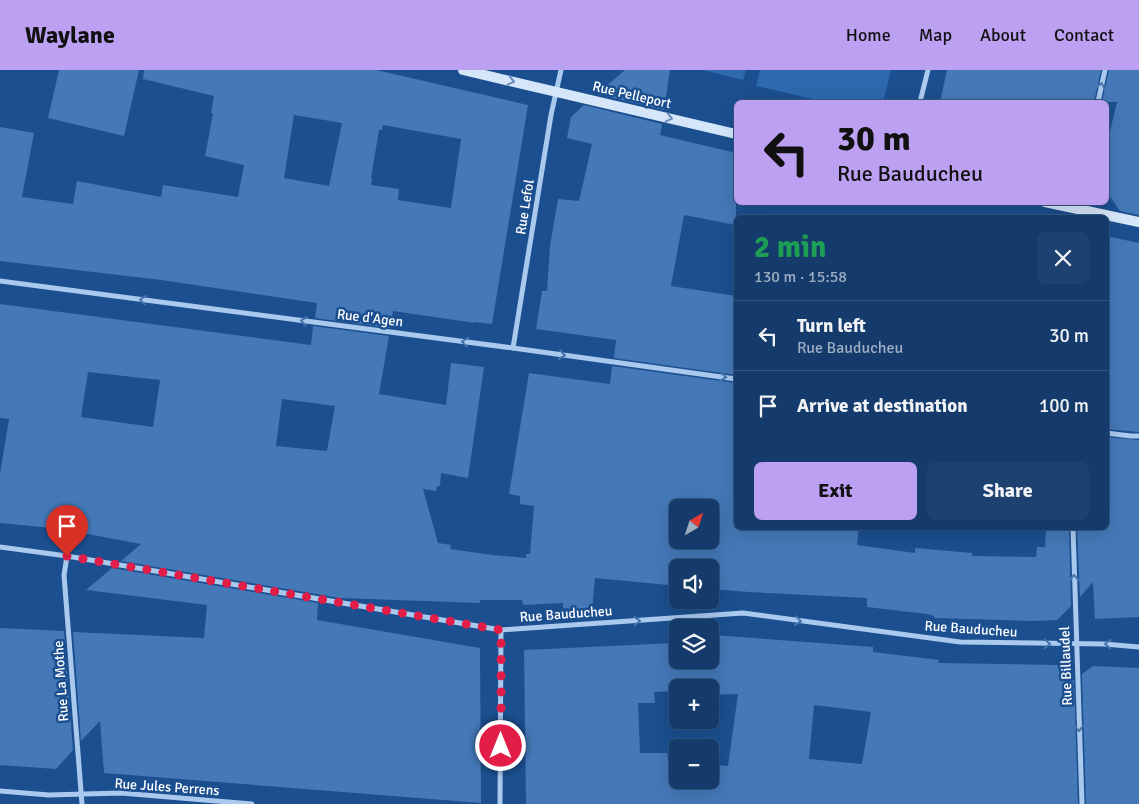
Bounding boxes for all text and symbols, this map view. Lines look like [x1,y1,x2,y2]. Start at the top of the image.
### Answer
text: Waylane [25,20,115,50]
text: Home [846,24,891,46]
text: Map [919,24,952,46]
text: About [980,24,1026,46]
text: Contact [1054,24,1114,46]
one-way arrow [506,75,515,86]
street label: Rue Pelleport [591,78,673,112]
one-way arrow [1095,82,1106,91]
one-way arrow [665,112,673,123]
text: 30 m [837,117,911,160]
icon: left [754,120,819,185]
text: Rue Bauducheu [837,160,983,187]
street label: Rue Lefol [512,178,538,236]
text: 2 min [754,229,826,266]
button: close [1037,232,1089,284]
text: 130 m · 15:58 [754,267,847,287]
one-way arrow [138,295,147,305]
street label: Rue d'Agen [336,306,404,330]
text: Turn left [797,314,866,338]
one-way arrow [300,316,308,326]
icon: left [754,322,782,350]
text: 30 m [1049,324,1089,348]
one-way arrow [461,337,469,347]
text: Rue Bauducheu [797,338,903,358]
one-way arrow [557,349,566,359]
one-way arrow [718,371,727,381]
icon: arrive [754,392,782,420]
text: Arrive at destination [797,394,968,418]
text: 100 m [1039,394,1089,418]
button: Exit [754,462,917,520]
button: Share [927,462,1089,520]
north arrow [669,499,719,549]
map controls [669,499,719,789]
pin [46,505,88,556]
icon: arrive [53,512,81,540]
button: sound [669,559,719,609]
one-way arrow [1069,574,1080,582]
street label: Rue Bauducheu [519,602,613,626]
one-way arrow [633,615,641,626]
one-way arrow [795,615,803,626]
street label: Rue Bauducheu [924,617,1018,641]
button: layers [669,619,719,669]
street label: Rue Billaudel [1056,626,1076,706]
one-way arrow [1043,638,1051,649]
one-way arrow [1104,639,1112,650]
street label: Rue La Mothe [50,640,72,722]
button: + [669,679,719,729]
position arrow [474,719,526,771]
one-way arrow [1074,724,1085,732]
button: − [669,739,719,789]
street label: Rue Jules Perrens [114,775,220,799]

